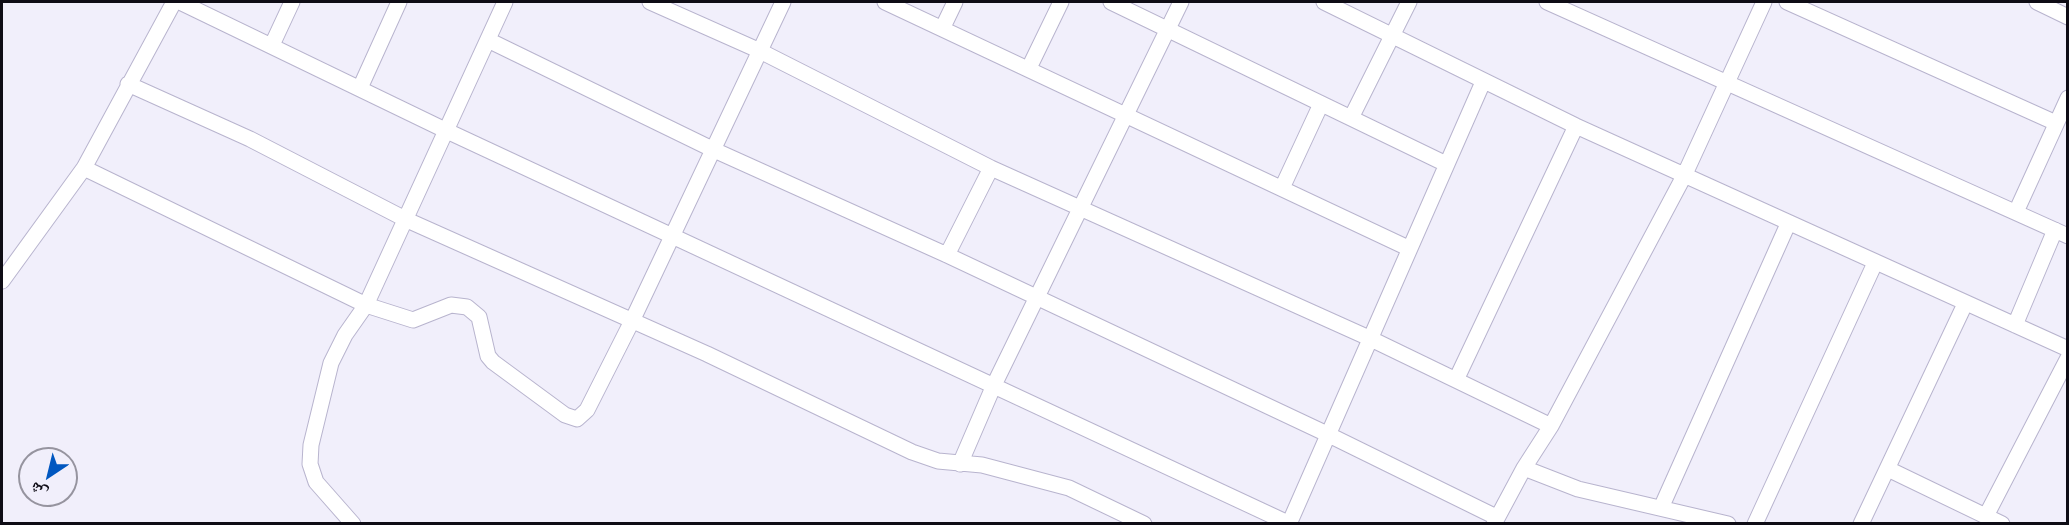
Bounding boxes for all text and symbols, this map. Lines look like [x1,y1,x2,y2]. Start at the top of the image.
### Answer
north arrow [18,447,78,507]
text: ش [26,477,52,504]

